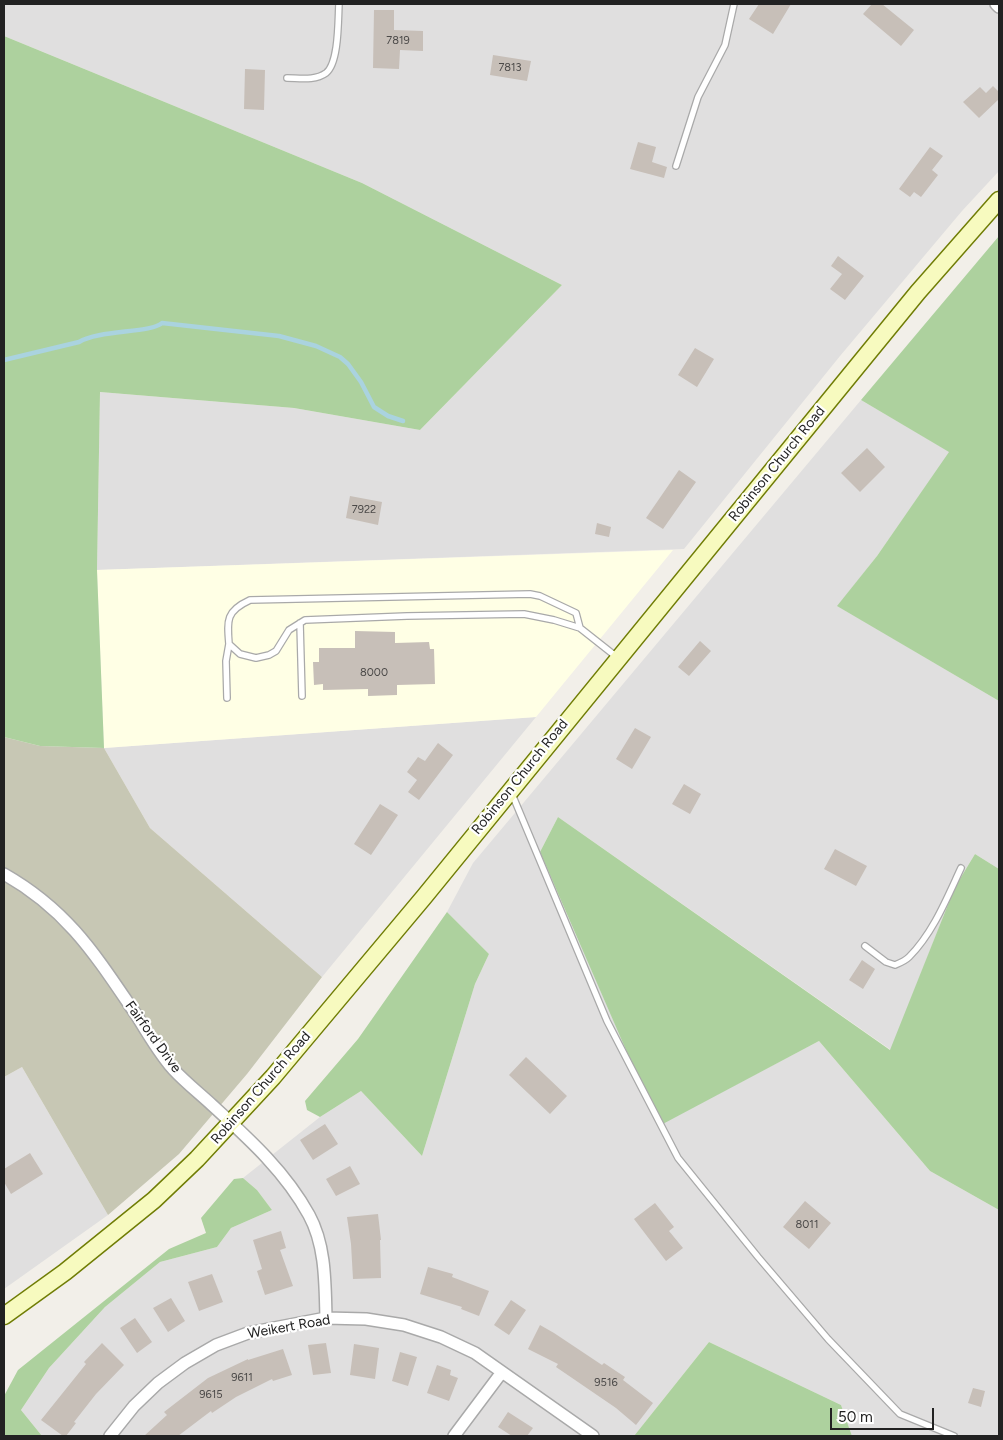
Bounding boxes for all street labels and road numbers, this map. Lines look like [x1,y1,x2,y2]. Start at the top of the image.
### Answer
street label: Robinson Church Road [725,403,829,525]
street label: Robinson Church Road [468,716,572,838]
street label: Fairford Drive [121,998,185,1076]
street label: Robinson Church Road [208,1028,314,1148]
street label: Weikert Road [246,1311,332,1343]

